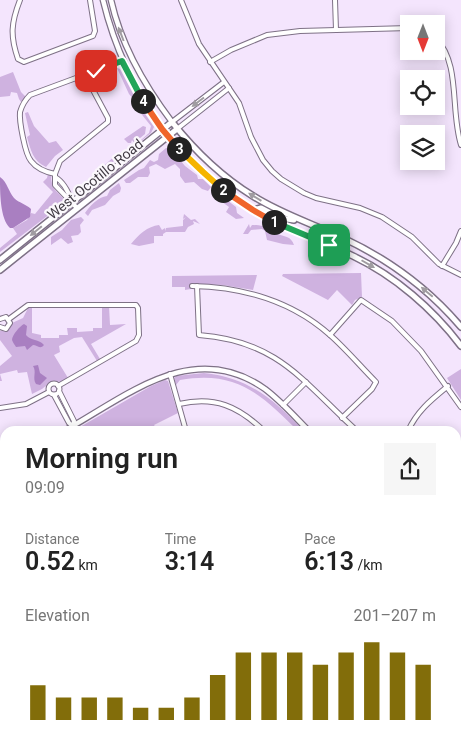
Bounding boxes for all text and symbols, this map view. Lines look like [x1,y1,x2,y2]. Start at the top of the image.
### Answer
north arrow [400,15,445,60]
map controls [400,15,445,170]
one-way arrow [117,27,125,42]
pin [75,50,117,92]
icon: check [82,57,110,85]
button: locate [400,70,445,115]
pin: 4 [130,88,156,114]
text: 4 [139,93,148,109]
one-way arrow [191,97,205,107]
button: layers [400,125,445,170]
street label: West Ocotillo Road [44,136,146,222]
pin: 3 [166,136,192,162]
text: 3 [175,141,184,157]
pin: 2 [210,178,236,202]
text: 2 [219,182,228,198]
one-way arrow [248,192,261,201]
pin: 1 [262,210,286,234]
text: 1 [270,214,279,230]
pin [308,224,350,266]
one-way arrow [30,225,43,236]
icon: arrive [315,231,343,259]
one-way arrow [362,260,375,269]
one-way arrow [421,286,433,298]
text: Morning run [25,442,178,475]
button: share [384,443,436,495]
text: 09:09 [25,478,65,497]
text: Distance [25,531,80,547]
text: Time [165,531,196,547]
text: Pace [304,531,335,547]
text: 0.52 [25,547,75,576]
text: 3:14 [165,547,214,576]
text: 6:13 [304,547,354,576]
text: km [75,557,98,573]
text: /km [354,557,383,573]
text: Elevation [25,606,90,625]
text: 201–207 m [354,606,436,625]

